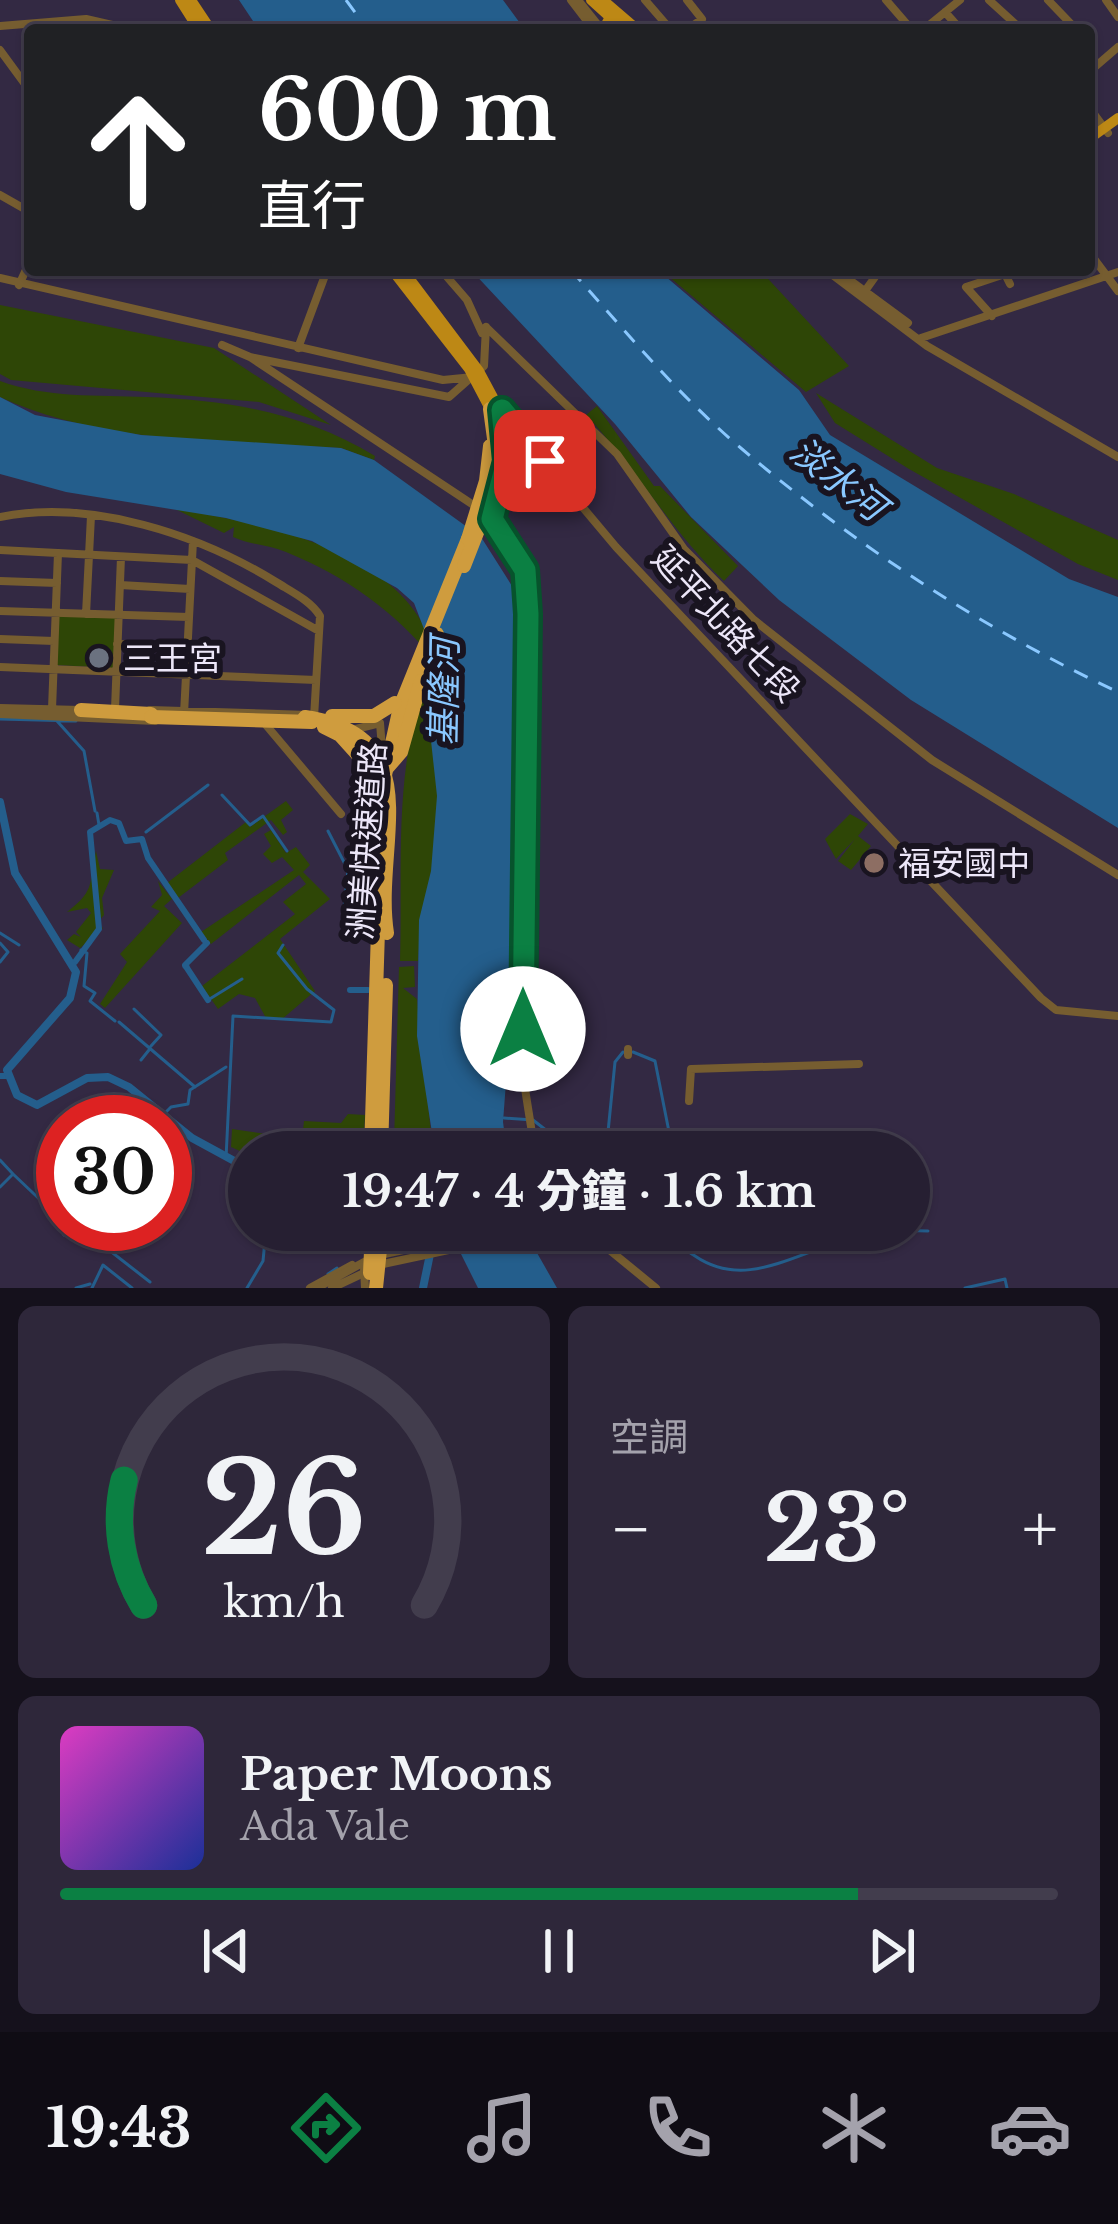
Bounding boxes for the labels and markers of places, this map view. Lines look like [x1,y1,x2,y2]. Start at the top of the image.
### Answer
pin [494,410,596,512]
place label: 三王宮 [123,638,222,679]
marker: 三王宮 [86,645,112,671]
place label: 福安國中 [898,843,1030,884]
marker: 福安國中 [861,850,887,876]

